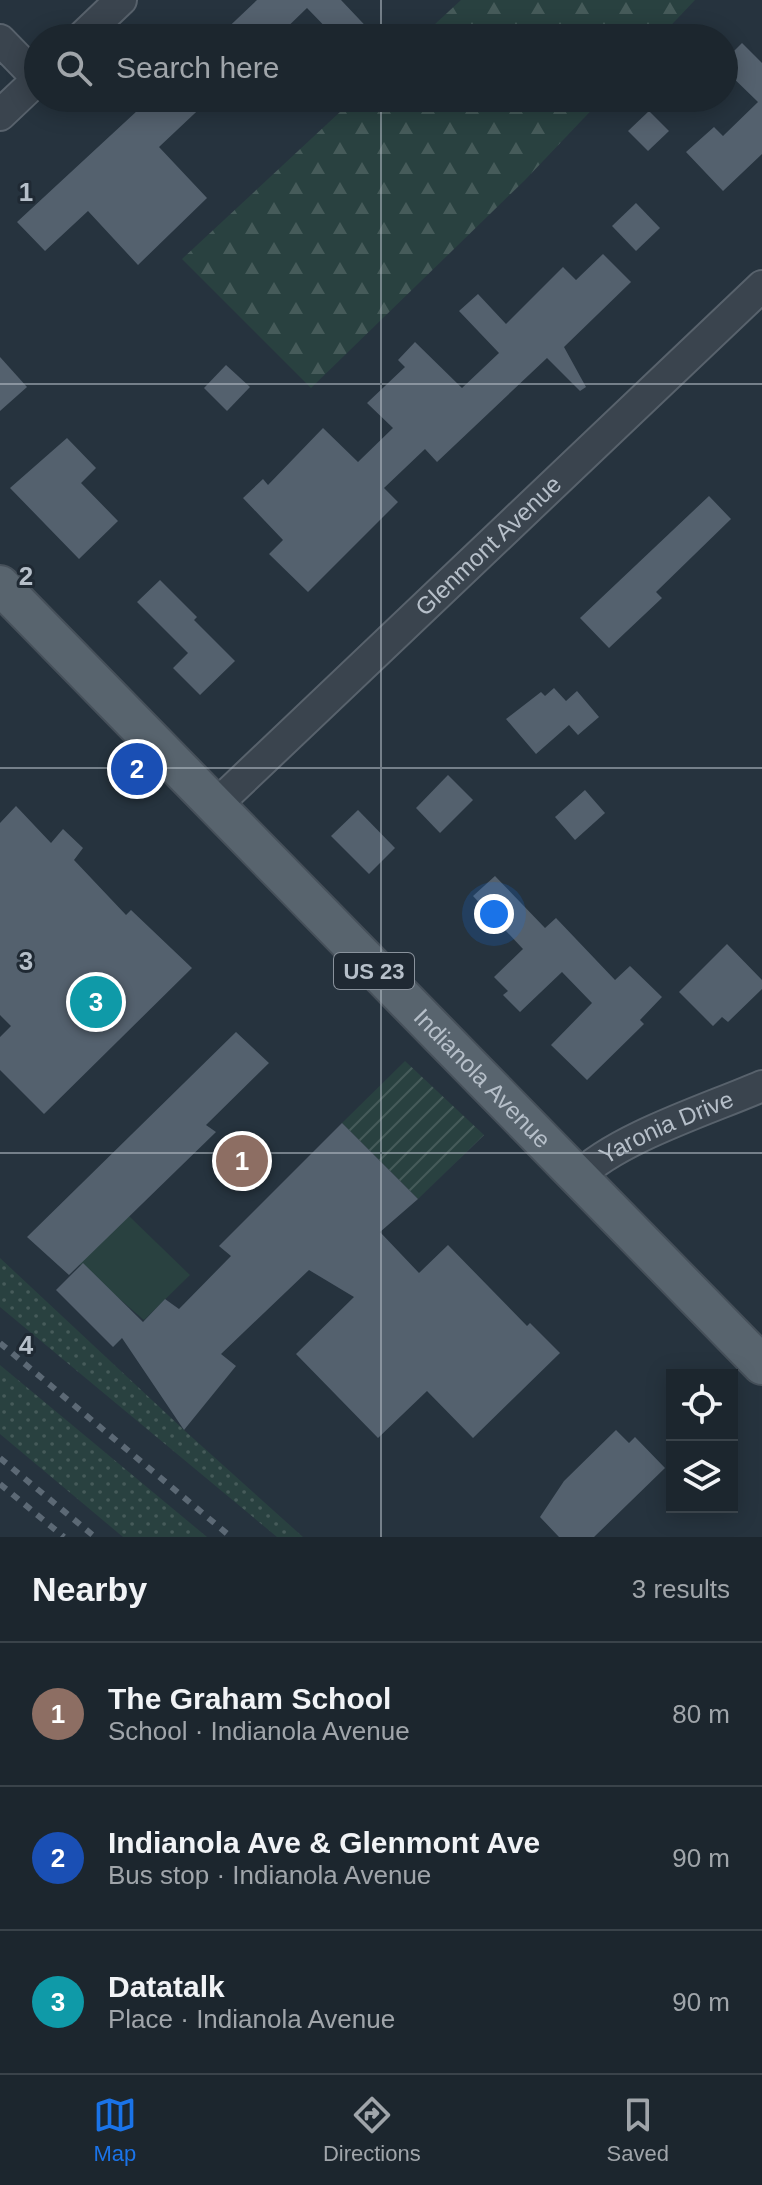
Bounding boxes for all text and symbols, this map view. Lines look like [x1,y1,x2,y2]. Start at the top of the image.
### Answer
search box [24,24,738,112]
icon: search [52,46,96,90]
text: Search here [116,51,279,84]
text: 1 [19,177,33,207]
street label: Glenmont Avenue [410,470,567,621]
text: 2 [19,561,33,591]
pin: 2 [111,739,163,799]
your location [474,894,514,934]
text: 3 [19,946,33,976]
road number: US 23 [334,953,414,989]
pin: 3 [70,972,122,1032]
street label: Indianola Avenue [409,1003,556,1153]
street label: Yaronia Drive [594,1085,737,1169]
pin: 1 [216,1131,268,1191]
text: 4 [19,1330,34,1360]
map controls [666,1369,738,1513]
button: locate [666,1369,738,1441]
button: layers [666,1441,738,1513]
text: Nearby [32,1570,147,1608]
text: 3 results [632,1574,730,1604]
text: The Graham School [108,1682,391,1715]
text: 1 [51,1699,65,1729]
text: 80 m [672,1699,730,1729]
text: School · Indianola Avenue [108,1716,410,1746]
text: Indianola Ave & Glenmont Ave [108,1826,540,1859]
text: 2 [51,1843,65,1873]
text: 90 m [672,1843,730,1873]
text: Bus stop · Indianola Avenue [108,1860,431,1890]
text: Datatalk [108,1970,225,2003]
text: 3 [51,1987,65,2017]
text: 90 m [672,1987,730,2017]
text: Place · Indianola Avenue [108,2004,395,2034]
tab: Map [93,2093,137,2167]
tab: Directions [323,2093,421,2167]
tab: Saved [607,2093,669,2167]

